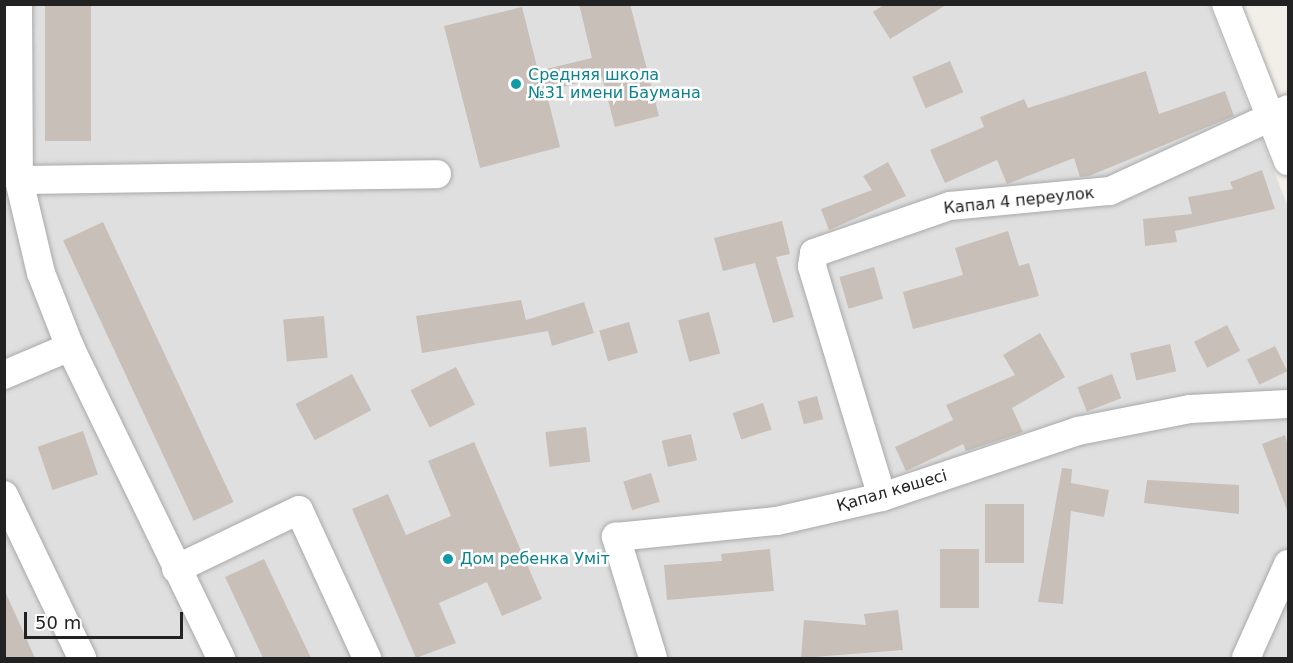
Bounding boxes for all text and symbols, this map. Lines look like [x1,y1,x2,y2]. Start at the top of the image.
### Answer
place label: Средняя школа №31 имени Баумана [528,65,701,103]
marker: Средняя школа №31 имени Баумана [509,77,523,91]
street label: Капал 4 переулок [943,184,1095,218]
street label: Қапал көшесі [835,466,949,516]
place label: Дом ребенка Умiт [460,549,610,569]
marker: Дом ребенка Умiт [441,552,455,566]
scale bar [27,600,186,638]
text: 50 m [35,612,81,633]

